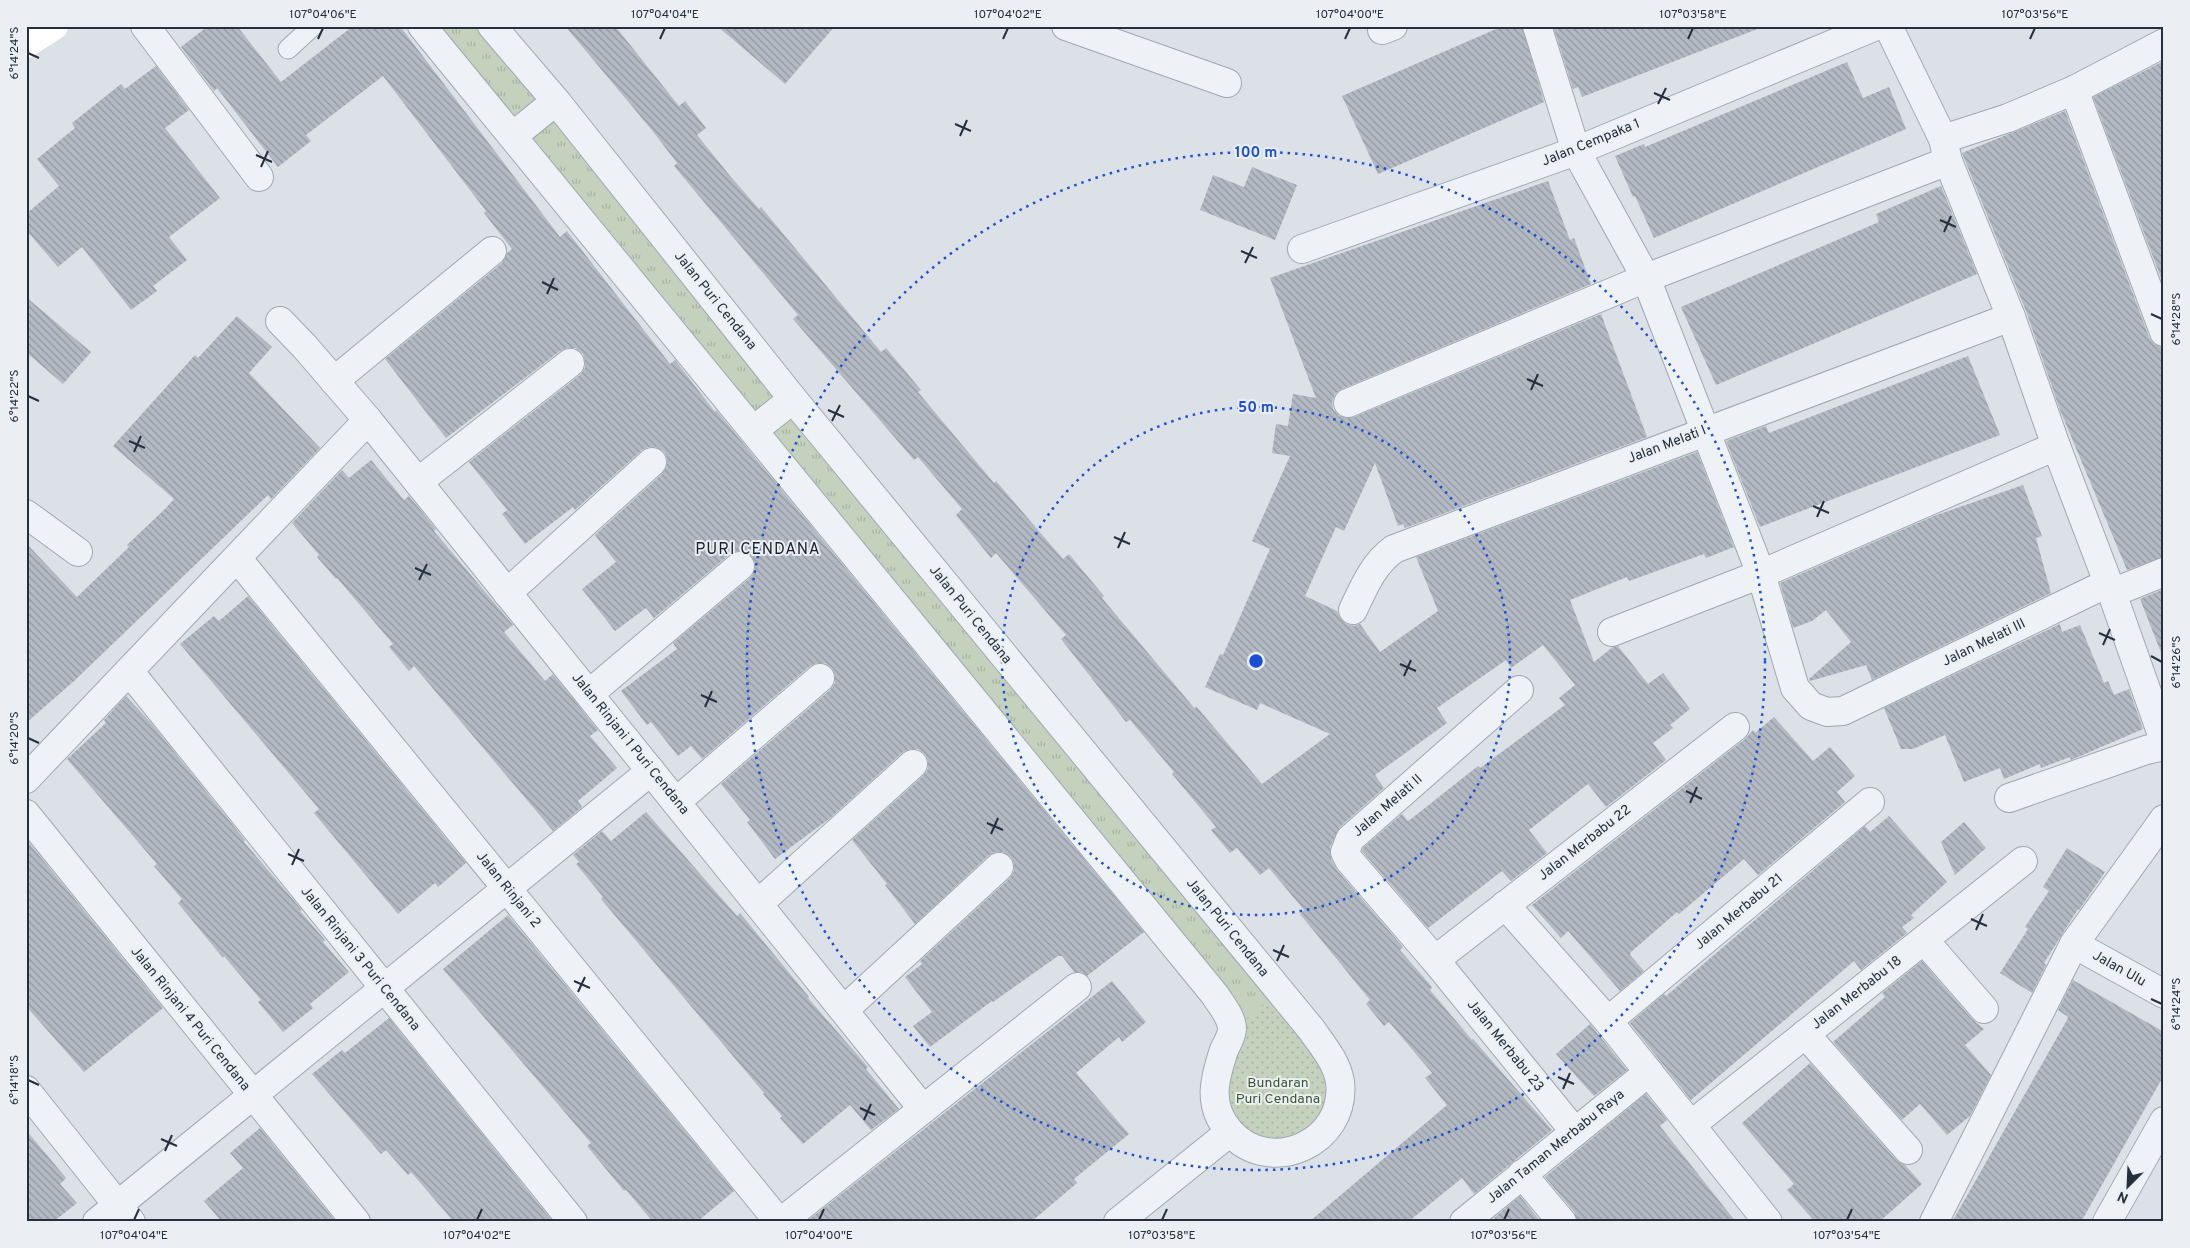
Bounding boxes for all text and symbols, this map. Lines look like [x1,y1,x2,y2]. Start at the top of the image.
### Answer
text: 107°04'06"E [289,7,357,23]
text: 107°04'04"E [631,7,699,23]
text: 107°04'02"E [974,7,1042,23]
text: 107°04'00"E [1316,7,1384,23]
text: 107°03'58"E [1659,7,1727,23]
text: 107°03'56"E [2001,7,2069,23]
text: 6°14'24"S [7,26,23,80]
street label: Jalan Cempaka 1 [1539,116,1643,170]
text: 100 m [1235,144,1277,163]
street label: Jalan Puri Cendana [670,248,760,354]
text: 6°14'28"S [2169,292,2185,346]
text: 6°14'22"S [7,369,23,423]
text: 50 m [1238,399,1274,418]
street label: Jalan Melati I [1625,422,1709,468]
district label: PURI CENDANA [695,540,821,560]
street label: Jalan Puri Cendana [925,562,1015,668]
street label: Jalan Melati III [1940,615,2028,671]
text: 6°14'26"S [2169,636,2185,688]
centre of rings [1247,652,1265,670]
street label: Jalan Rinjani 1 Puri Cendana [568,670,692,818]
text: 6°14'20"S [7,711,23,765]
street label: Jalan Melati II [1350,771,1426,841]
street label: Jalan Merbabu 22 [1535,801,1635,885]
street label: Jalan Rinjani 2 [472,849,544,931]
street label: Jalan Merbabu 21 [1691,870,1787,954]
street label: Jalan Puri Cendana [1182,875,1272,981]
street label: Jalan Rinjani 3 Puri Cendana [297,883,423,1035]
street label: Jalan Rinjani 4 Puri Cendana [126,943,254,1095]
street label: Jalan Ulu [2089,947,2149,991]
street label: Jalan Merbabu 18 [1808,952,1906,1034]
text: 6°14'24"S [2169,977,2185,1031]
street label: Jalan Merbabu 23 [1463,997,1547,1095]
text: 6°14'18"S [7,1055,23,1105]
park label: Bundaran Puri Cendana [1236,1075,1320,1108]
street label: Jalan Taman Merbabu Raya [1484,1086,1628,1208]
north arrow [2102,1160,2152,1210]
text: N [2115,1187,2131,1206]
text: 107°04'04"E [100,1228,168,1244]
text: 107°04'02"E [443,1228,511,1244]
text: 107°04'00"E [785,1228,853,1244]
text: 107°03'58"E [1128,1228,1196,1244]
text: 107°03'56"E [1470,1228,1538,1244]
text: 107°03'54"E [1813,1228,1881,1244]

